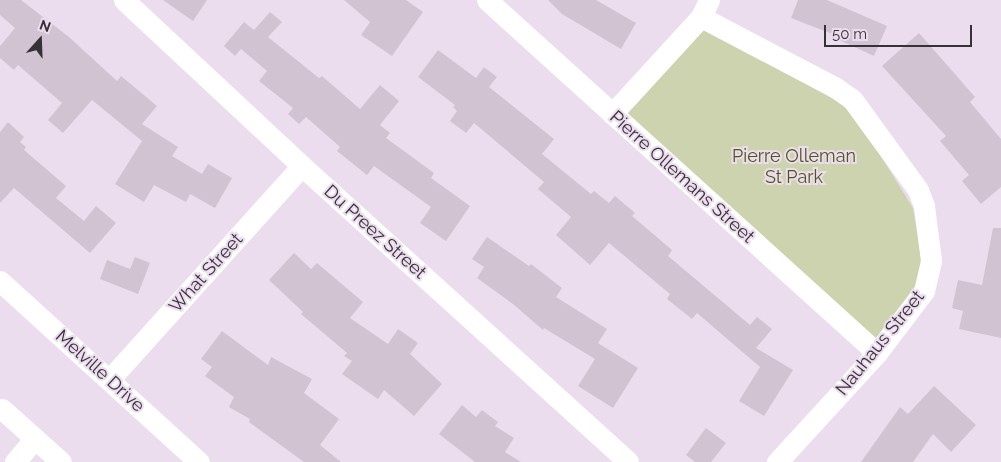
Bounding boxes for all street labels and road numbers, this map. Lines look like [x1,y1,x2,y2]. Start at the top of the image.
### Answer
street label: Pierre Ollemans Street [605,106,759,248]
street label: Du Preez Street [320,181,430,283]
street label: What Street [165,229,247,317]
street label: Nauhaus Street [831,286,929,400]
street label: Melville Drive [51,325,149,417]

